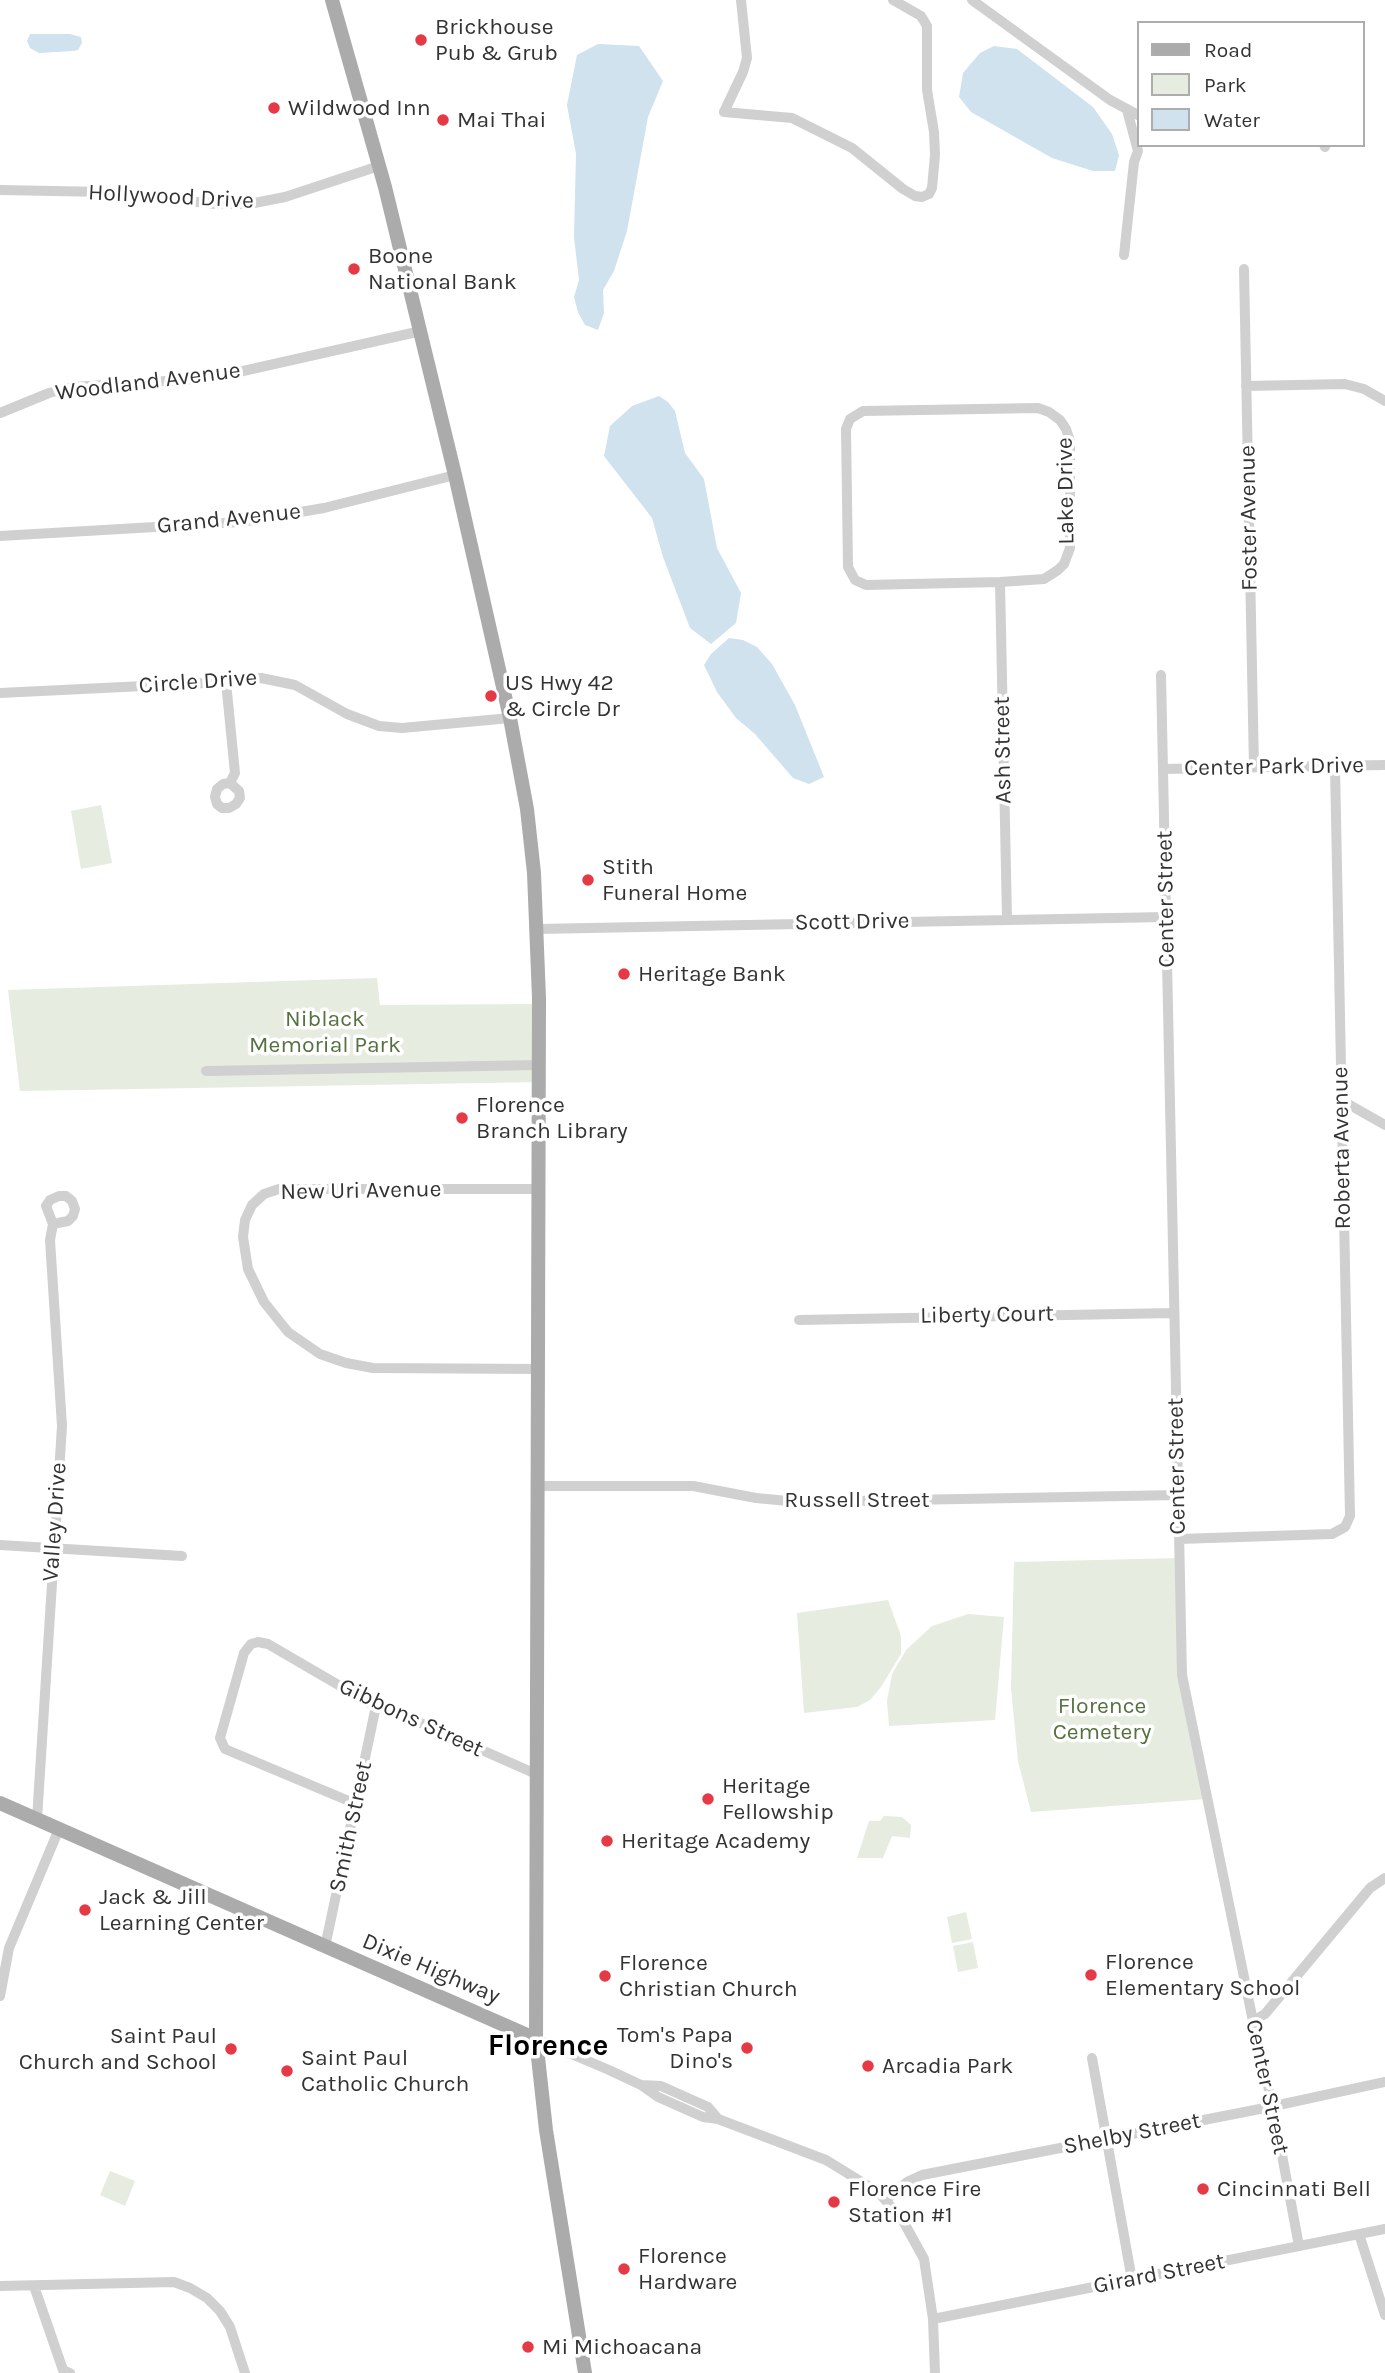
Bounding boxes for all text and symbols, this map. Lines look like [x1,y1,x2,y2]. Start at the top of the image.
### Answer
place label: Brickhouse Pub & Grub [435,13,558,67]
legend [1136,21,1364,147]
marker: Brickhouse Pub & Grub [413,32,429,48]
text: Road [1204,38,1252,62]
text: Park [1204,73,1247,97]
place label: Wildwood Inn [288,94,431,122]
marker: Wildwood Inn [266,100,282,116]
place label: Mai Thai [457,106,546,134]
text: Water [1204,108,1260,132]
marker: Mai Thai [435,112,451,128]
street label: Hollywood Drive [87,179,255,215]
place label: Boone National Bank [368,242,517,296]
marker: Boone National Bank [346,261,362,277]
street label: Woodland Avenue [54,357,242,407]
street label: Lake Drive [1051,437,1081,545]
street label: Foster Avenue [1234,445,1264,591]
street label: Grand Avenue [156,498,302,540]
street label: Circle Drive [138,664,258,700]
place label: US Hwy 42 & Circle Dr [505,669,620,723]
marker: US Hwy 42 & Circle Dr [483,688,499,704]
street label: Ash Street [988,696,1018,804]
street label: Center Park Drive [1184,752,1364,782]
street label: Center Street [1151,830,1181,968]
place label: Stith Funeral Home [602,853,747,907]
marker: Stith Funeral Home [580,872,596,888]
street label: Scott Drive [794,907,910,937]
place label: Heritage Bank [638,960,786,988]
marker: Heritage Bank [616,966,632,982]
park label: Niblack Memorial Park [249,1005,401,1059]
street label: Roberta Avenue [1327,1066,1357,1230]
place label: Florence Branch Library [476,1091,628,1145]
marker: Florence Branch Library [454,1110,470,1126]
street label: New Uri Avenue [280,1176,442,1206]
street label: Liberty Court [920,1300,1054,1330]
street label: Center Street [1162,1397,1192,1535]
street label: Valley Drive [37,1461,73,1583]
street label: Russell Street [784,1486,930,1514]
street label: Gibbons Street [334,1673,488,1763]
park label: Florence Cemetery [1053,1692,1151,1746]
street label: Smith Street [324,1759,378,1895]
place label: Heritage Fellowship [722,1772,834,1826]
marker: Heritage Fellowship [700,1791,716,1807]
place label: Heritage Academy [621,1827,810,1855]
marker: Heritage Academy [599,1833,615,1849]
place label: Jack & Jill Learning Center [99,1883,264,1937]
marker: Jack & Jill Learning Center [77,1902,93,1918]
street label: Dixie Highway [358,1928,504,2010]
place label: Florence Elementary School [1105,1948,1300,2002]
place label: Florence Christian Church [619,1949,798,2003]
marker: Florence Elementary School [1083,1967,1099,1983]
marker: Florence Christian Church [597,1968,613,1984]
street label: Center Street [1239,2017,1295,2157]
place label: Tom's Papa Dino's [617,2021,733,2075]
place label: Saint Paul Church and School [19,2022,217,2076]
district label: Florence [488,2028,608,2064]
marker: Tom's Papa Dino's [739,2040,755,2056]
marker: Saint Paul Church and School [223,2041,239,2057]
place label: Saint Paul Catholic Church [301,2044,469,2098]
place label: Arcadia Park [882,2052,1013,2080]
marker: Arcadia Park [860,2058,876,2074]
marker: Saint Paul Catholic Church [279,2063,295,2079]
street label: Shelby Street [1061,2107,1203,2161]
place label: Florence Fire Station #1 [848,2175,981,2229]
place label: Cincinnati Bell [1217,2175,1371,2203]
marker: Cincinnati Bell [1195,2181,1211,2197]
marker: Florence Fire Station #1 [826,2194,842,2210]
place label: Florence Hardware [638,2242,737,2296]
street label: Girard Street [1091,2248,1227,2300]
marker: Florence Hardware [616,2261,632,2277]
place label: Mi Michoacana [542,2333,702,2361]
marker: Mi Michoacana [520,2339,536,2355]

